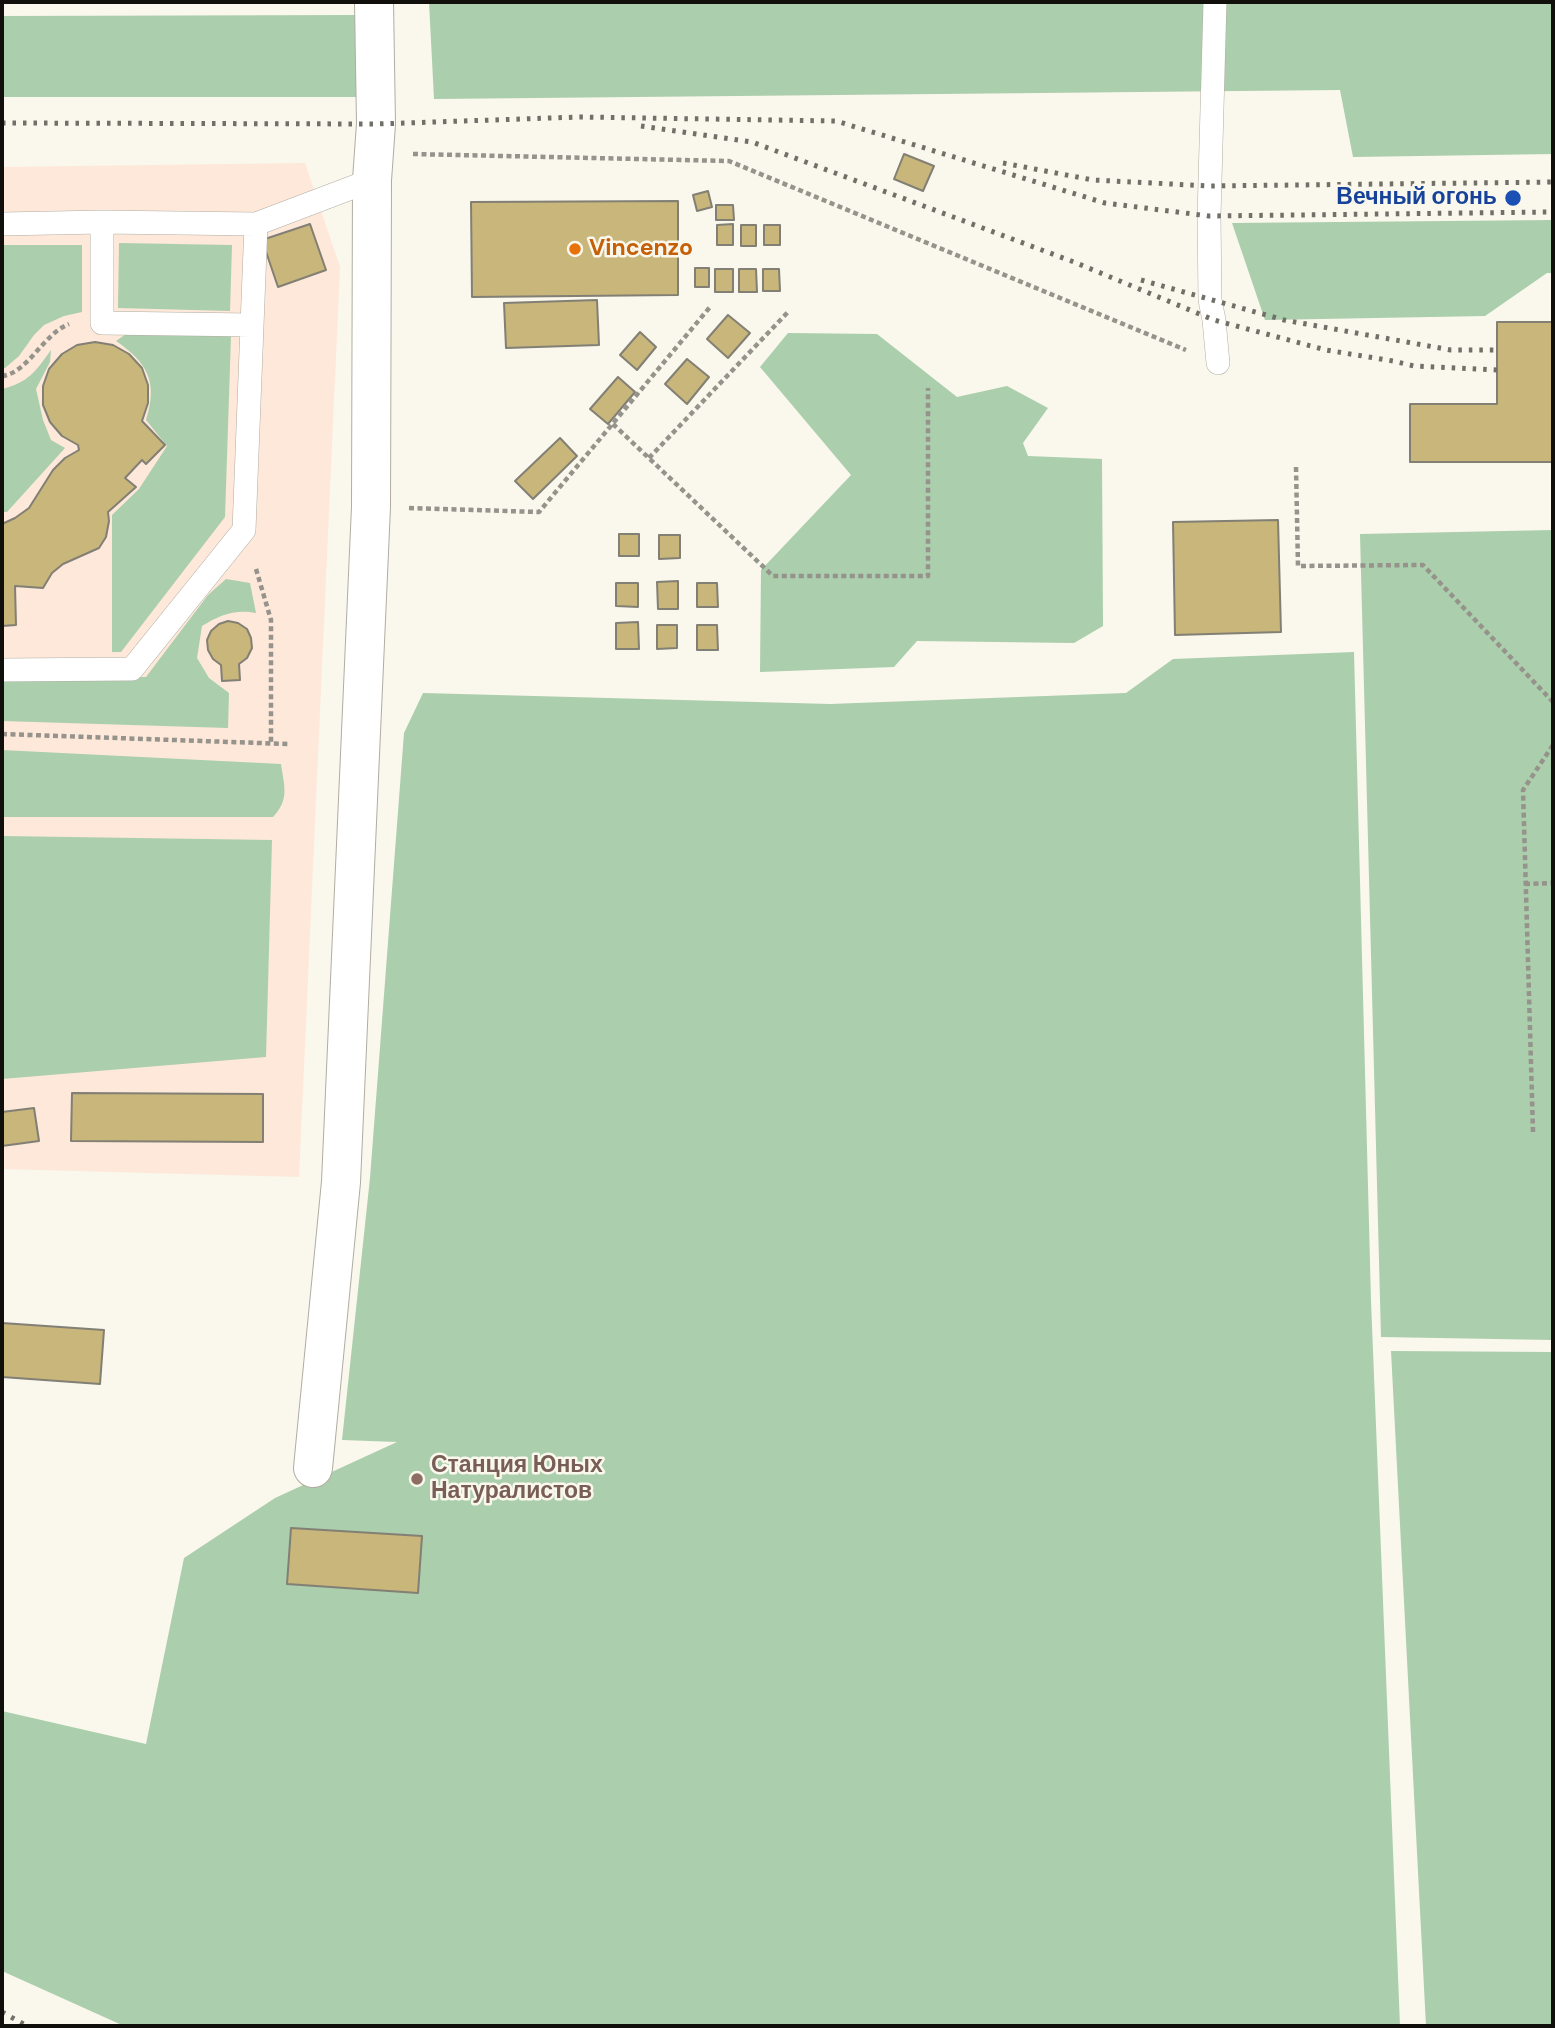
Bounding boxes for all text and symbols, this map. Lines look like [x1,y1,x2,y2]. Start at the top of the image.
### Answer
place label: Вечный огонь [1336,184,1497,212]
marker: Вечный огонь [1503,188,1523,208]
place label: Vincenzo [589,235,693,263]
marker: Vincenzo [567,241,583,257]
place label: Станция Юных Натуралистов [431,1452,603,1506]
marker: Станция Юных Натуралистов [409,1471,425,1487]

